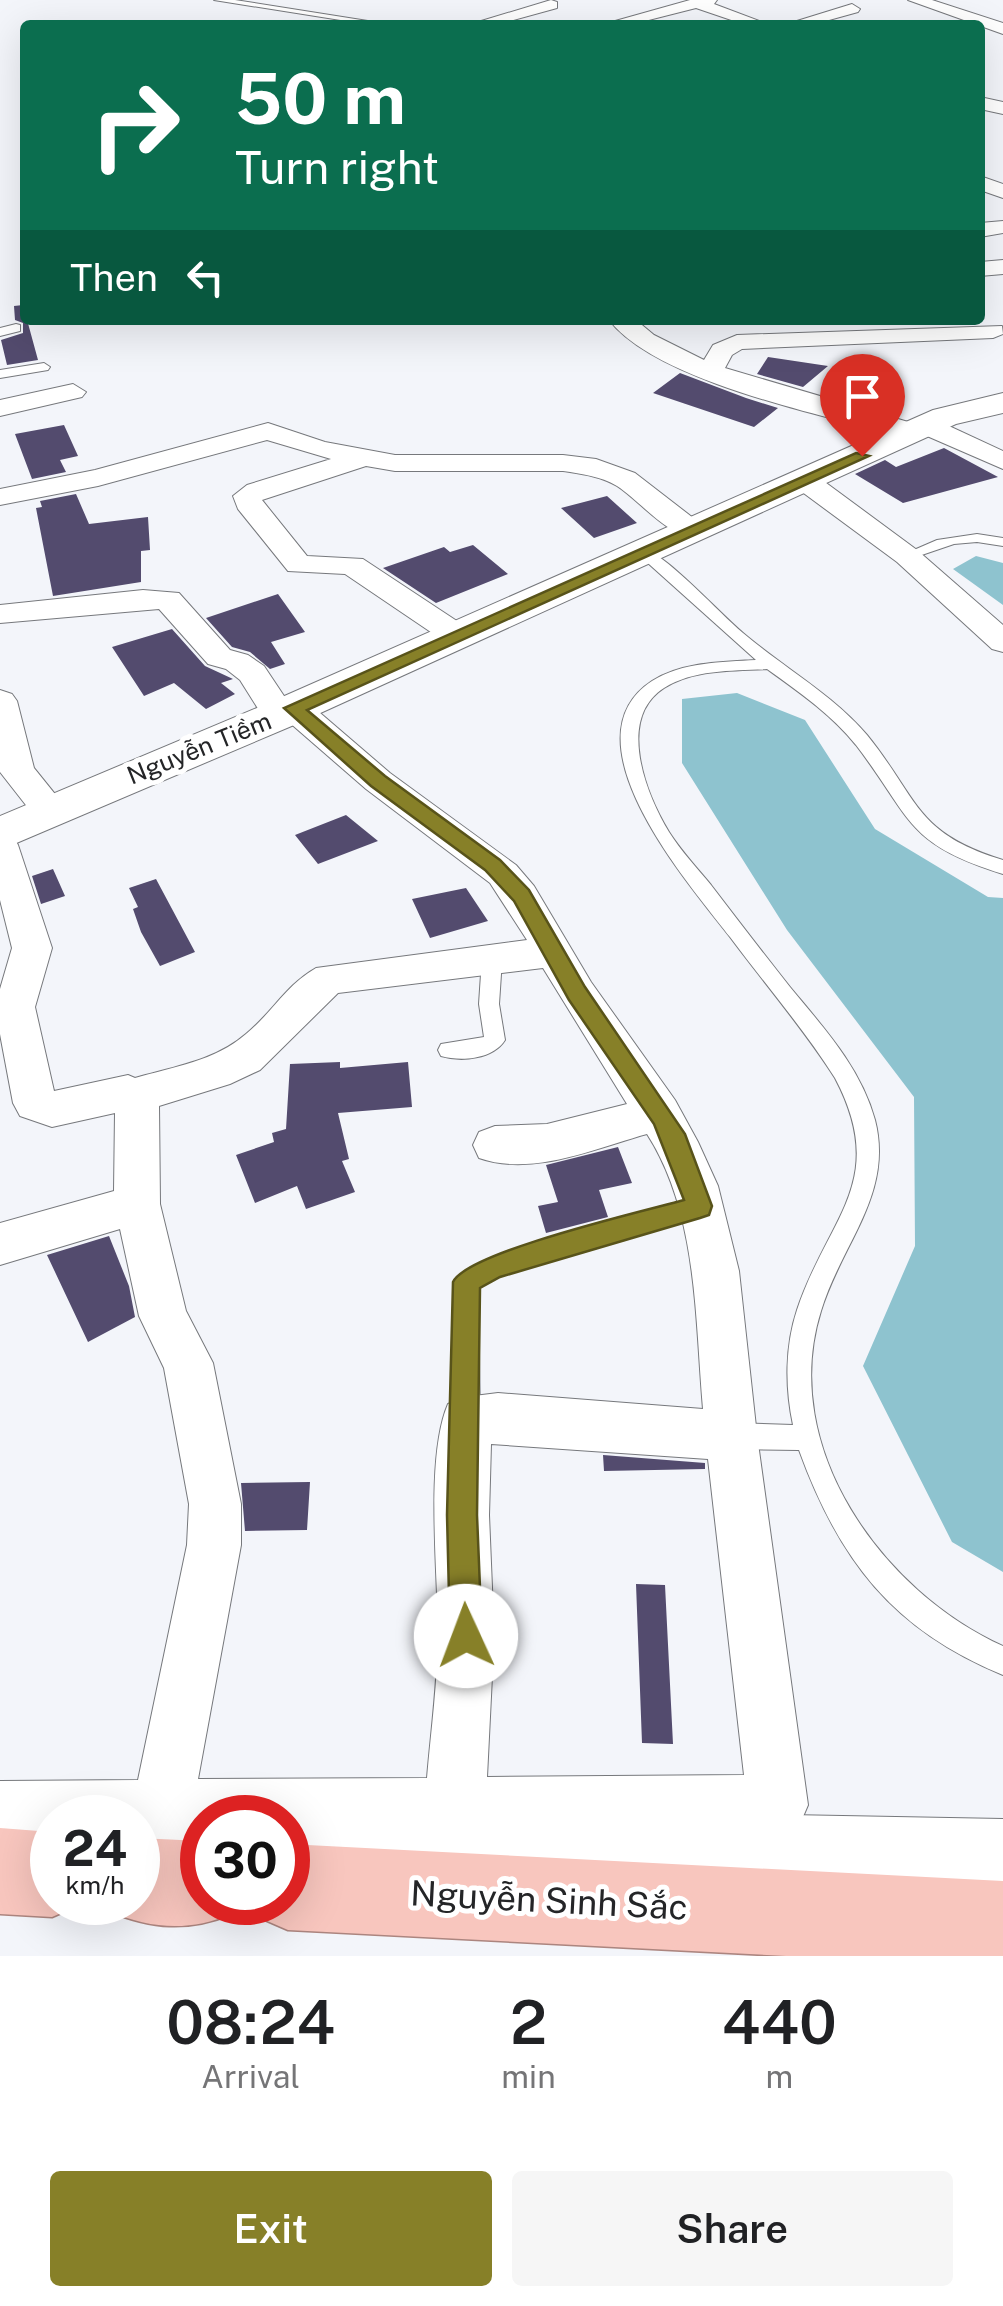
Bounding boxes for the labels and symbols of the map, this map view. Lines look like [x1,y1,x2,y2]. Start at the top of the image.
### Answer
pin [820,354,905,457]
street label: Nguyễn Tiềm [122,705,276,791]
position arrow [414,1584,518,1688]
speed limit sign: 30 [180,1795,310,1925]
street label: Nguyễn Sinh Sắc [409,1872,689,1928]

